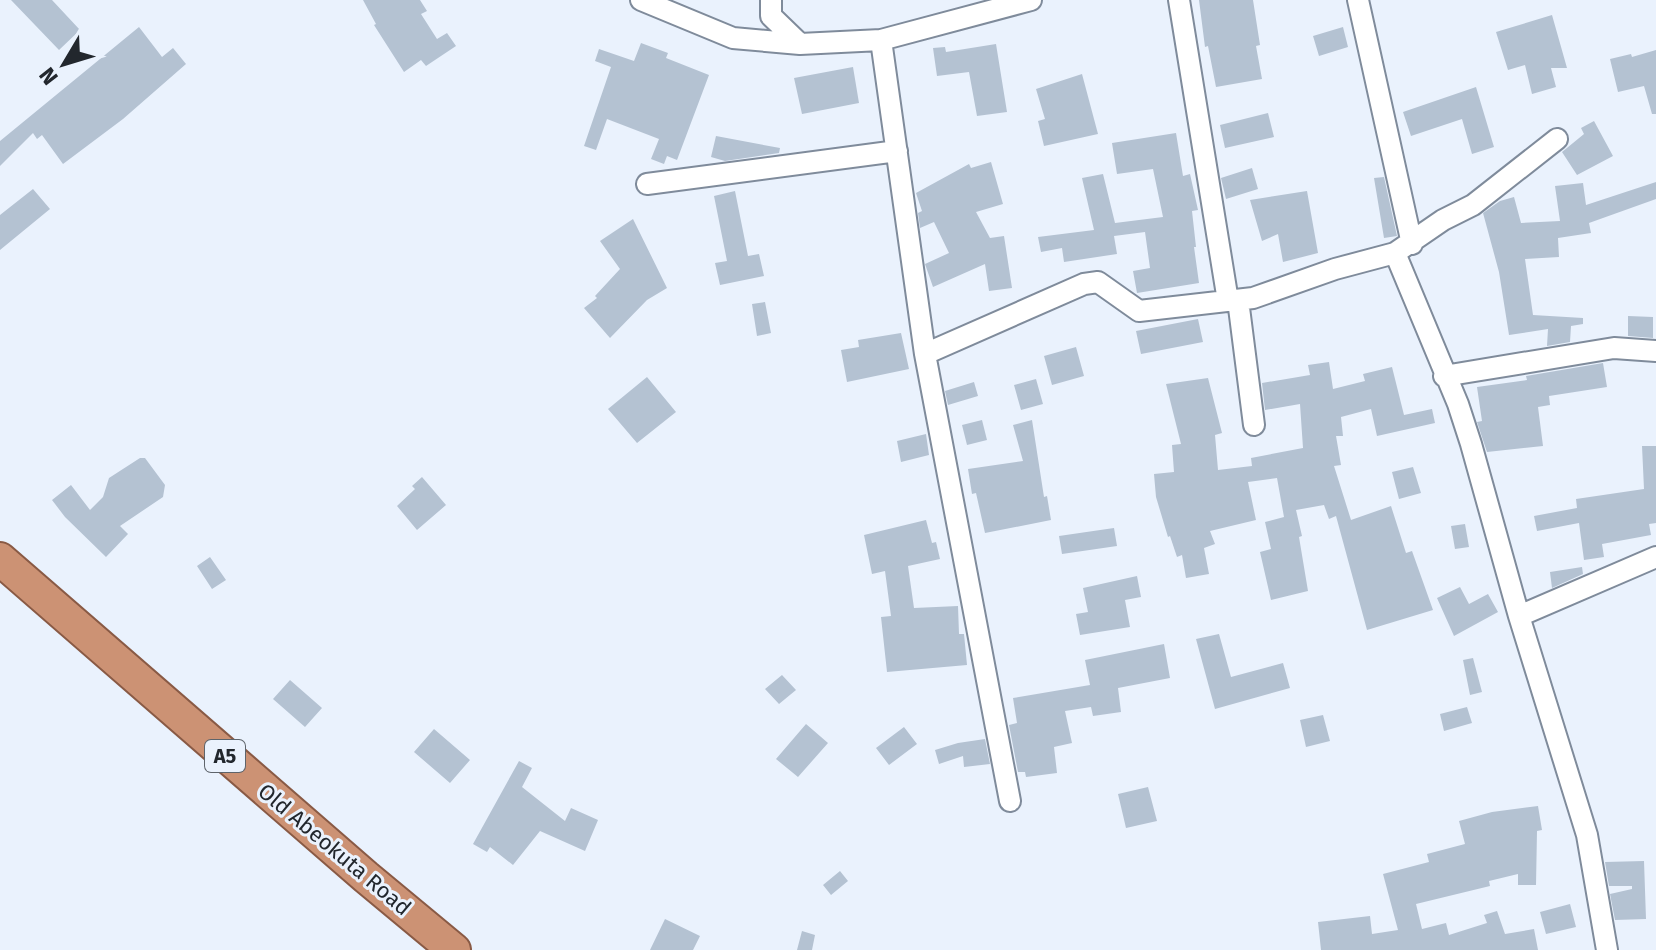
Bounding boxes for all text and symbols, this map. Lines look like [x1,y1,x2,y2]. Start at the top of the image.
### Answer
north arrow [24,24,104,104]
text: N [34,62,64,90]
road number: A5 [205,740,245,772]
street label: Old Abeokuta Road [253,778,417,921]

